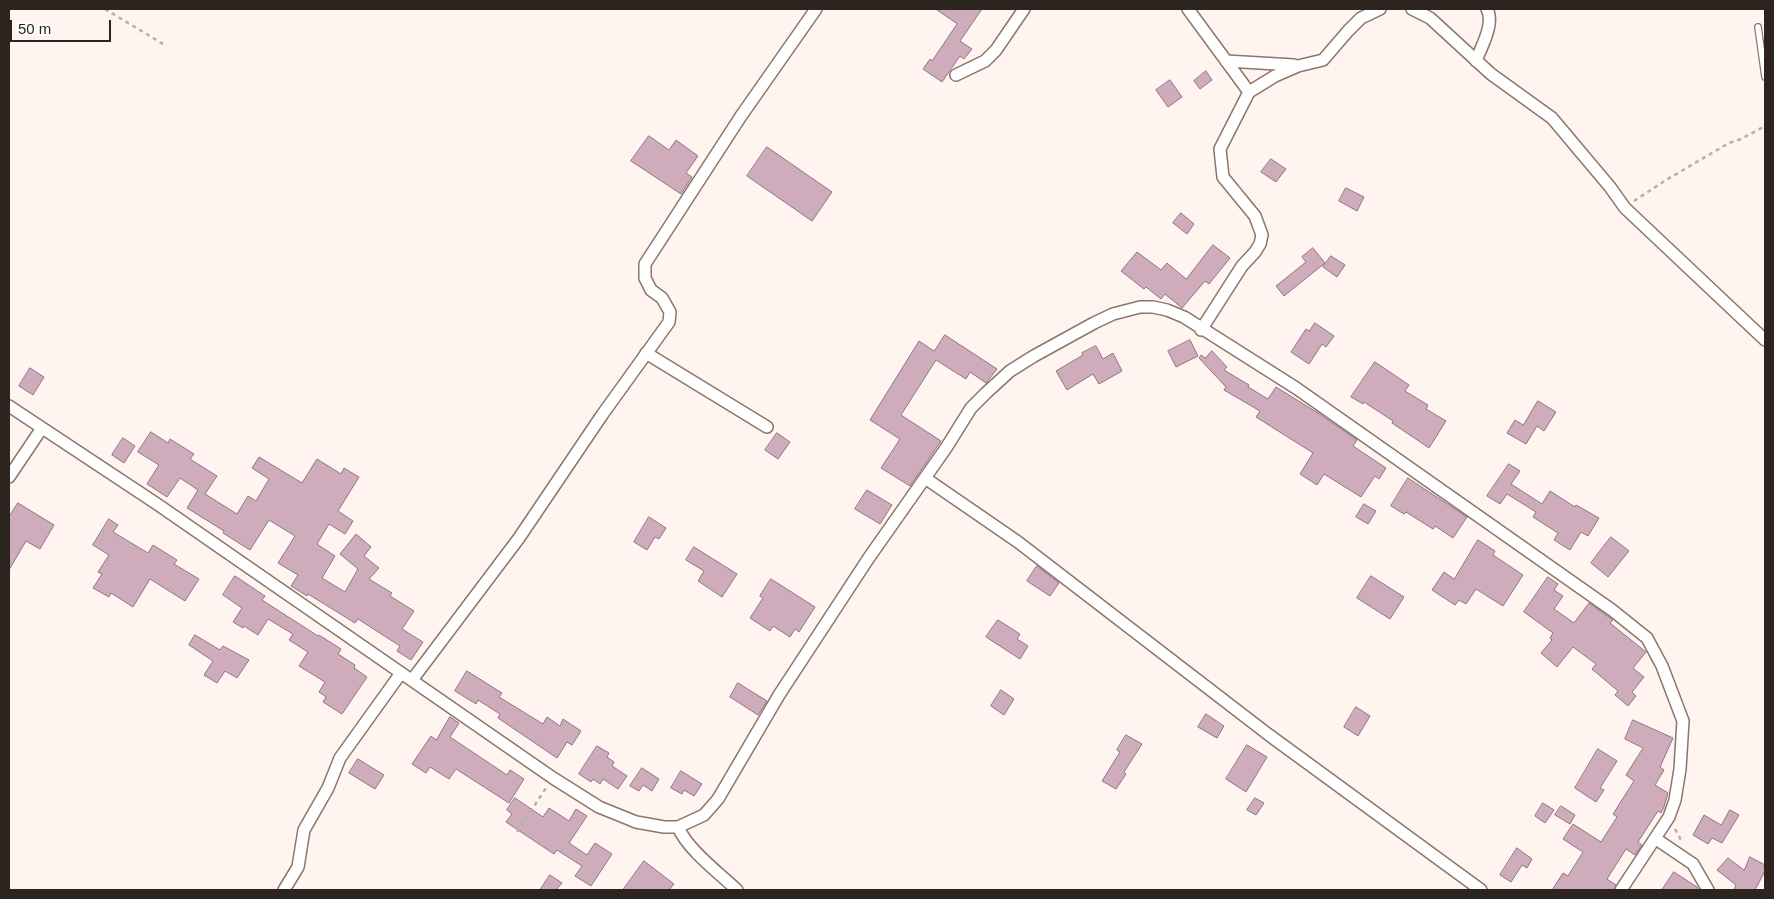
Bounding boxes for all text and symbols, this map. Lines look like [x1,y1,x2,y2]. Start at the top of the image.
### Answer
scale bar [12,10,114,42]
text: 50 m [18,20,51,37]

